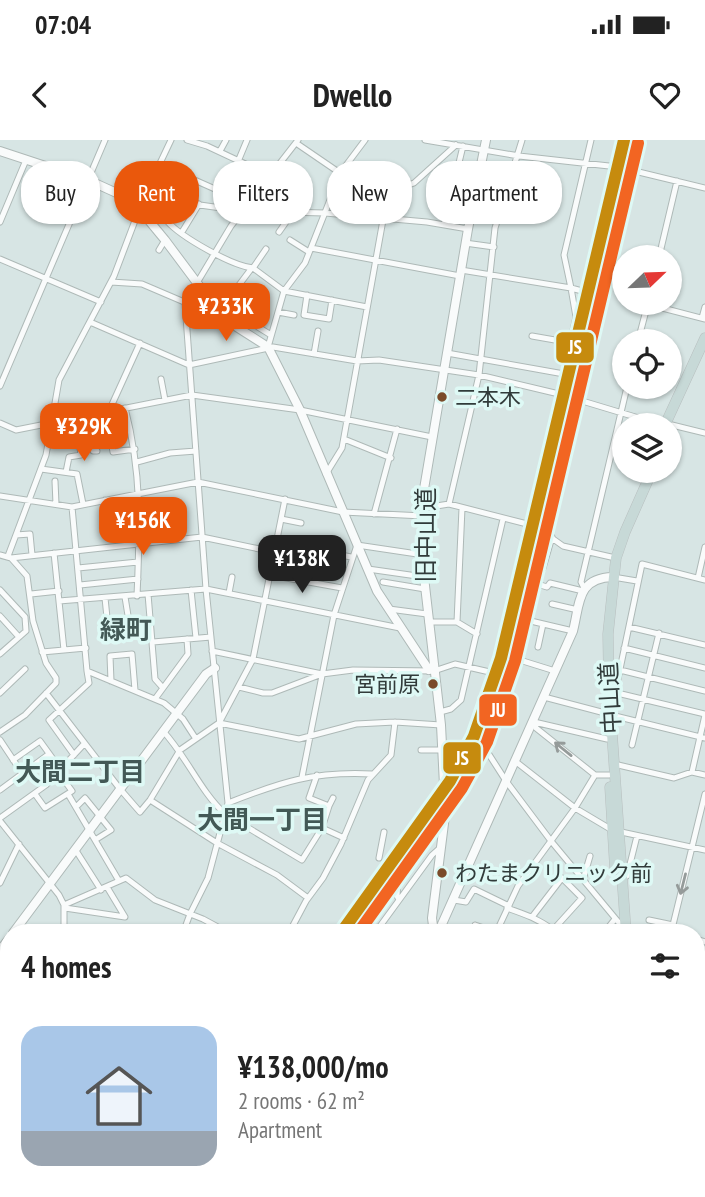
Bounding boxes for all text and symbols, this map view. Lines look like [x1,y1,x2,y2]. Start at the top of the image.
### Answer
text: 07:04 [35,8,91,41]
text: Dwello [313,74,392,116]
icon: back [21,76,59,114]
icon: heart [646,76,684,114]
chip: Buy [21,161,100,224]
chip: Rent [114,161,199,224]
chip: Filters [213,161,313,224]
chip: New [327,161,412,224]
chip: Apartment [426,161,562,224]
north arrow [612,245,682,315]
map controls [612,245,682,483]
pin: ¥233K [177,284,275,343]
text: ¥233K [198,291,254,320]
button: locate [612,329,682,399]
line badge: JS [555,331,595,364]
text: JS [567,335,582,359]
place label: 二本木 [455,383,521,411]
marker: 二本木 [435,390,449,404]
pin: ¥329K [35,404,133,463]
text: ¥329K [56,411,112,440]
button: layers [612,413,682,483]
street label: 旧中山道 [410,487,441,583]
pin: ¥156K [94,498,192,557]
text: ¥156K [115,505,171,534]
pin: ¥138K [253,536,351,595]
text: ¥138K [274,543,330,572]
district label: 緑町 [100,613,152,646]
street label: 中山道 [593,661,627,735]
place label: 宮前原 [354,670,420,698]
marker: 宮前原 [426,677,440,691]
line badge: JU [478,693,518,727]
text: JU [489,698,506,722]
line badge: JS [442,741,482,775]
one-way arrow [555,742,573,757]
text: JS [454,746,469,770]
district label: 大間二丁目 [15,755,145,788]
district label: 大間一丁目 [197,803,327,836]
place label: わたまクリニック前 [455,859,652,887]
marker: わたまクリニック前 [435,866,449,880]
one-way arrow [676,873,689,895]
text: 4 homes [21,947,112,986]
icon: filters [646,947,684,985]
text: ¥138,000/mo [238,1047,389,1086]
icon: home [77,1054,161,1138]
text: 2 rooms · 62 m² [238,1086,365,1115]
text: Apartment [238,1115,322,1144]

